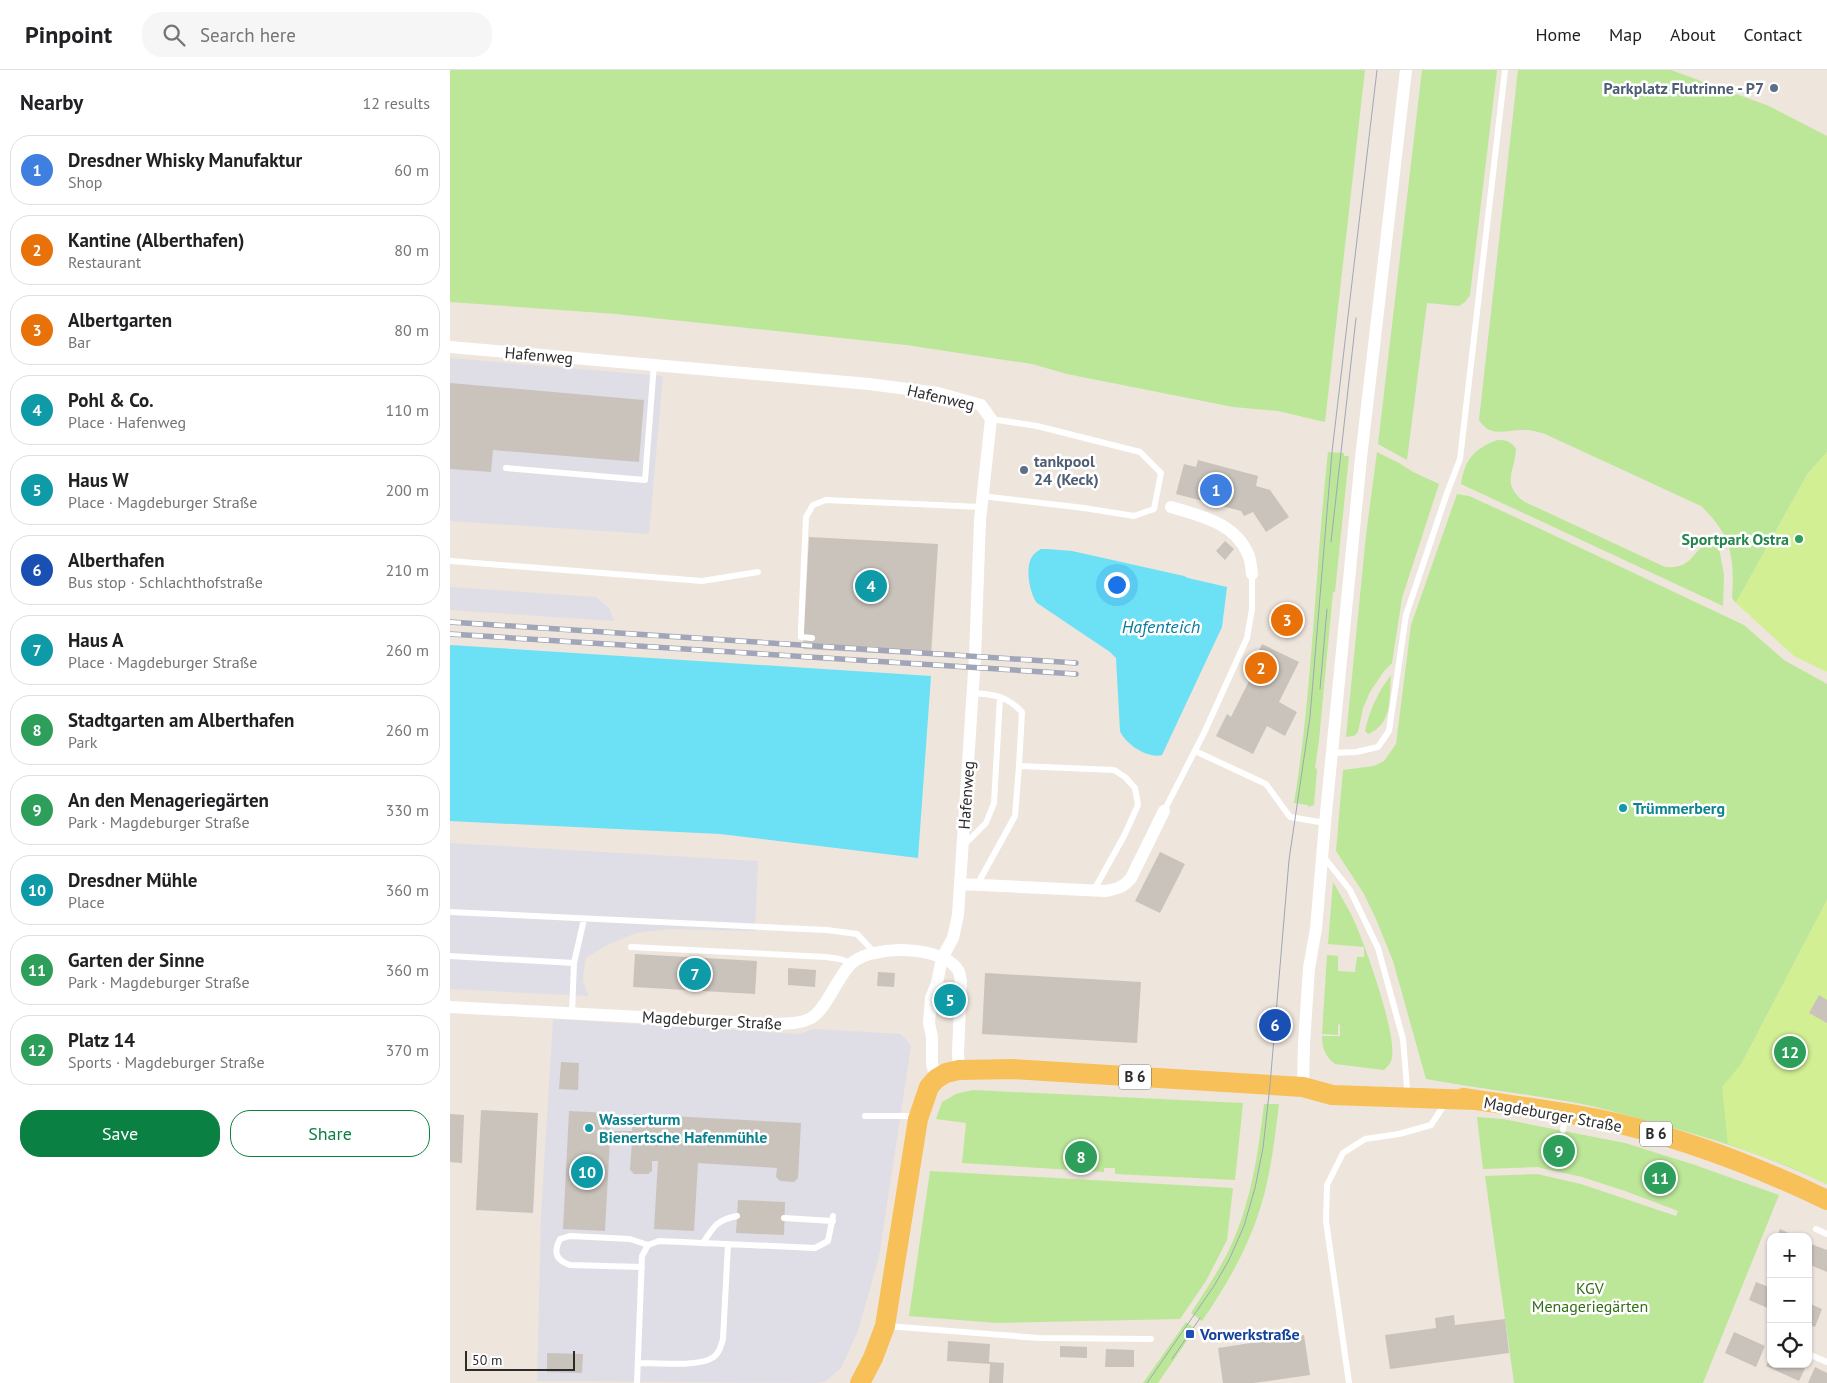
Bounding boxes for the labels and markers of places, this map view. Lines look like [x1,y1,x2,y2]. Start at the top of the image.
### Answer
place label: Parkplatz Flutrinne - P7 [1604,78,1764,98]
marker: Parkplatz Flutrinne - P7 [1768,82,1780,94]
place label: tankpool 24 (Keck) [1034,451,1099,489]
marker: tankpool 24 (Keck) [1018,464,1030,476]
pin: 1 [1200,471,1232,509]
place label: Sportpark Ostra [1682,529,1789,549]
marker: Sportpark Ostra [1793,533,1805,545]
pin: 4 [855,567,887,605]
pin: 3 [1271,601,1303,639]
pin: 2 [1245,649,1277,687]
place label: Trümmerberg [1633,798,1725,818]
marker: Trümmerberg [1617,802,1629,814]
pin: 7 [679,955,711,993]
pin: 5 [934,981,966,1019]
pin: 6 [1259,1006,1291,1044]
pin: 12 [1774,1033,1806,1071]
place label: Wasserturm Bienertsche Hafenmühle [599,1109,767,1147]
marker: Wasserturm Bienertsche Hafenmühle [583,1122,595,1134]
pin: 9 [1543,1132,1575,1170]
pin: 8 [1065,1138,1097,1176]
pin: 10 [571,1153,603,1191]
pin: 11 [1644,1159,1676,1197]
place label: Vorwerkstraße [1199,1324,1300,1344]
marker: Vorwerkstraße [1184,1328,1196,1340]

